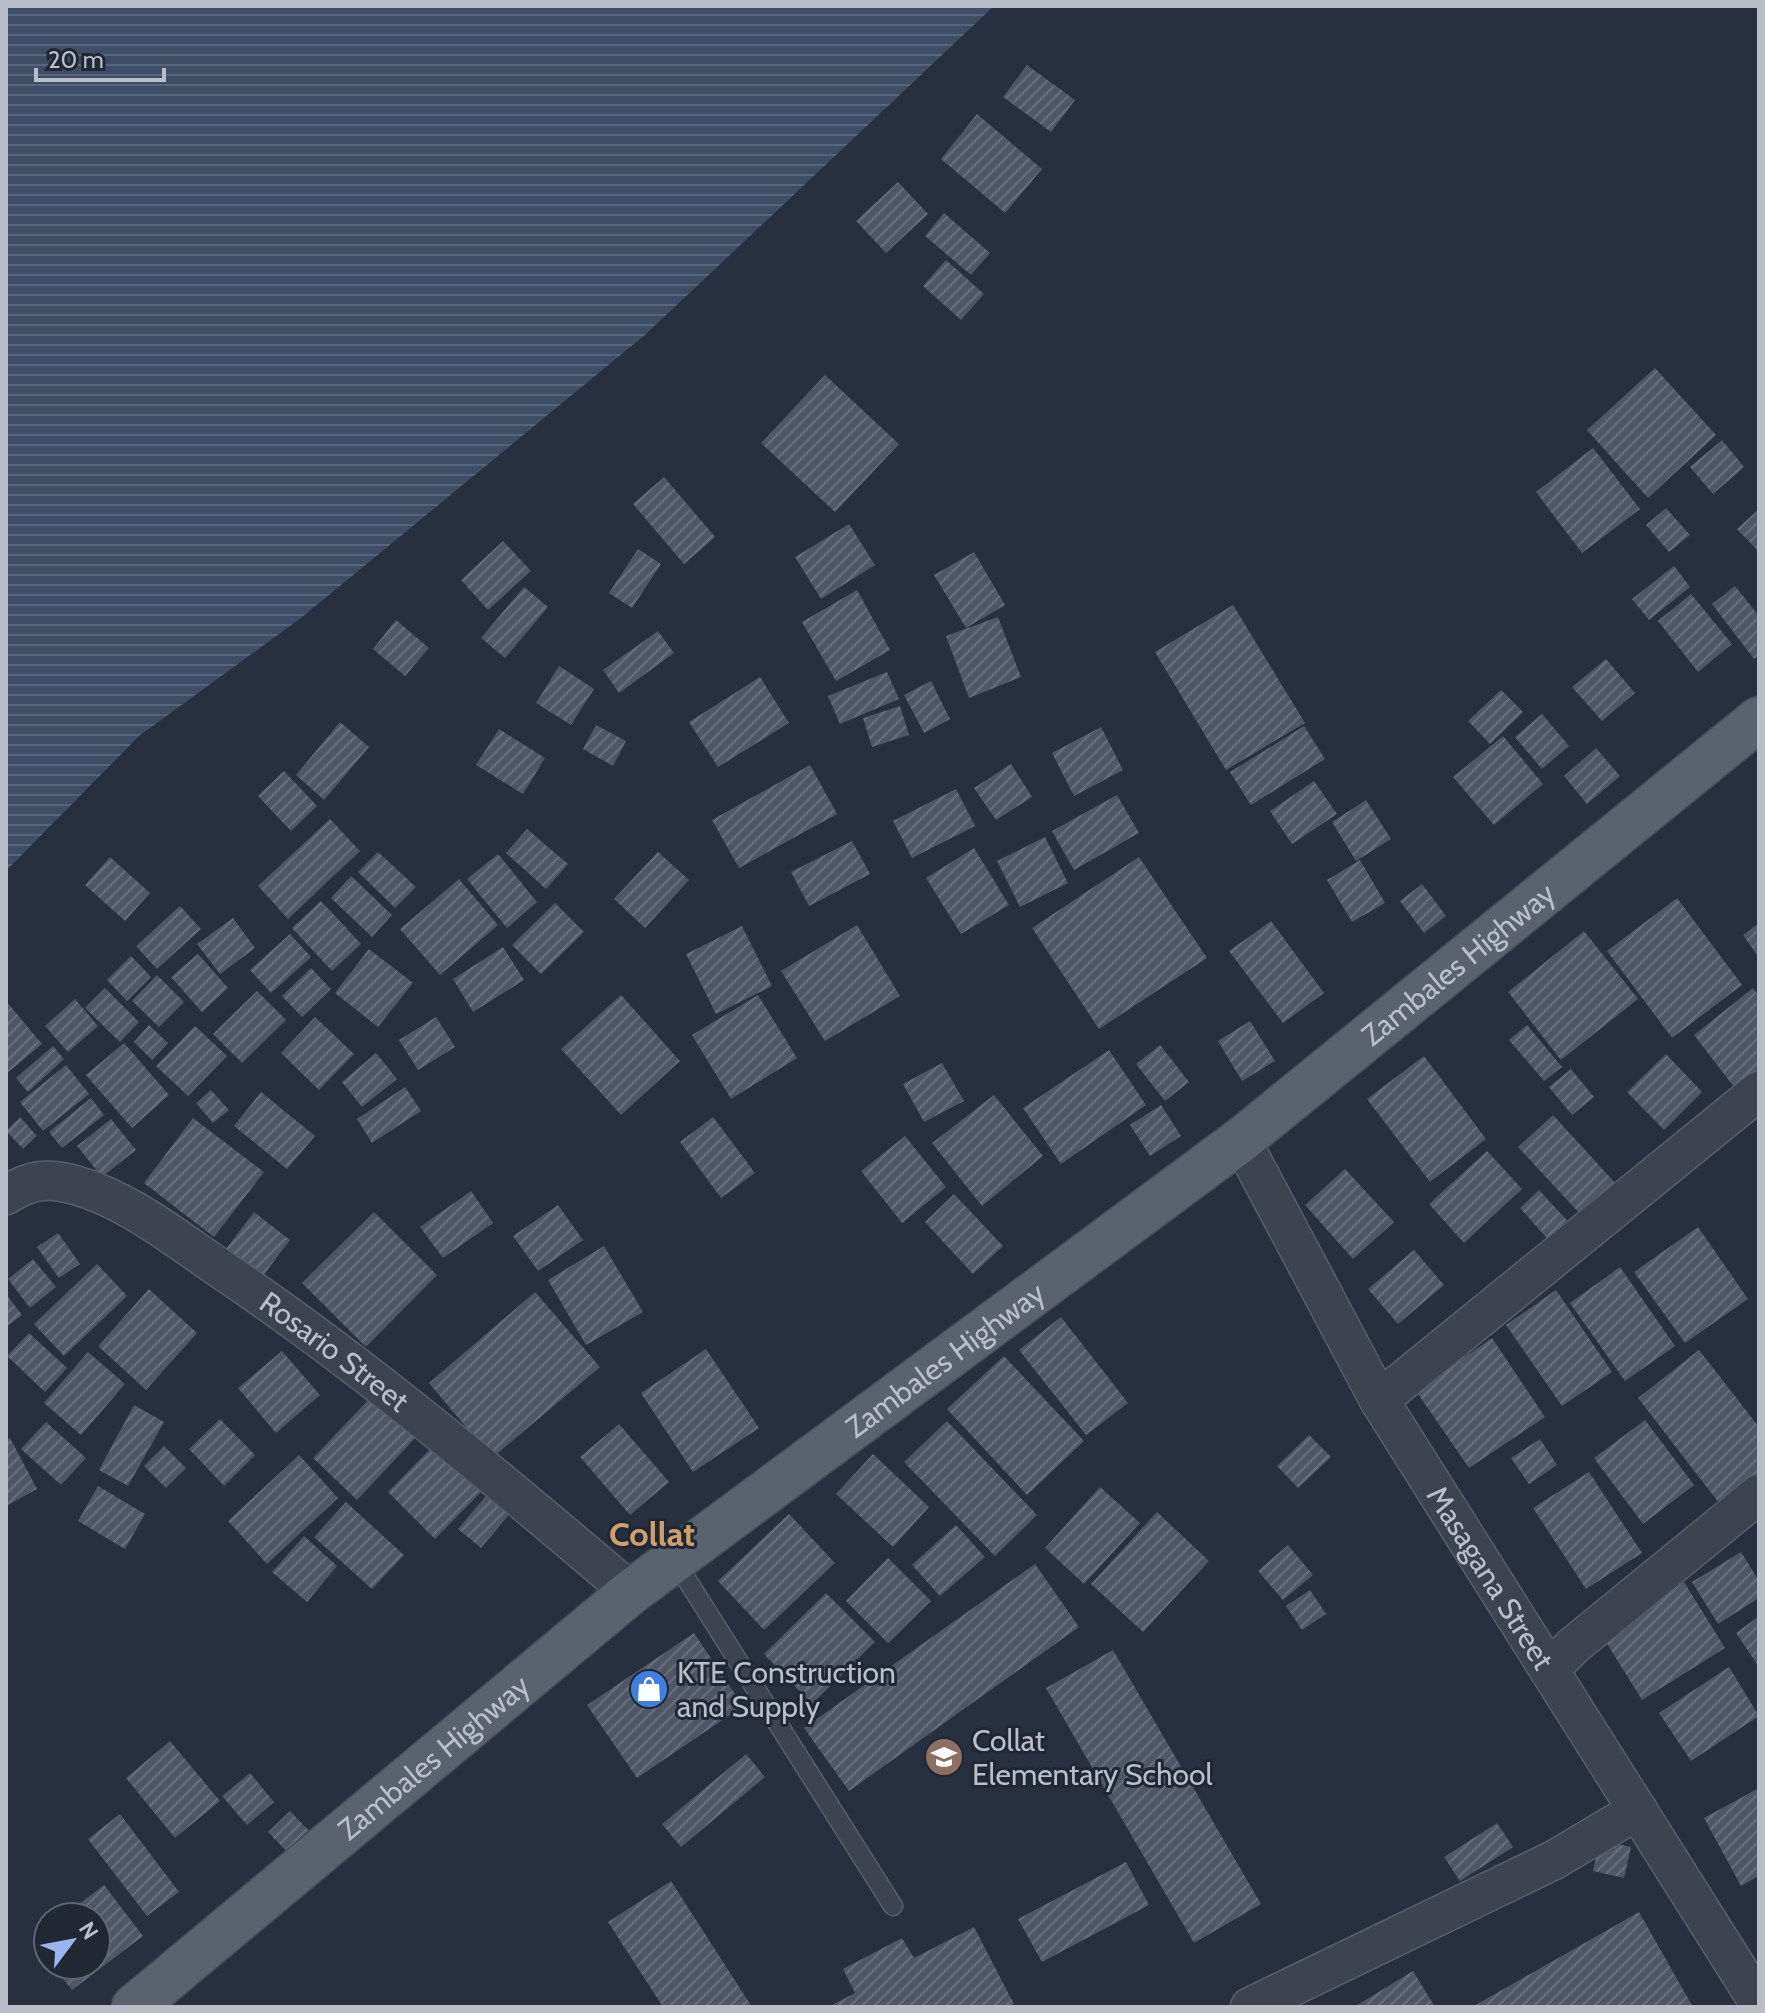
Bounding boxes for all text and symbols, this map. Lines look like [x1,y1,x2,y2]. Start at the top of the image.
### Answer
scale bar [36,32,164,82]
text: 20 m [48,45,104,74]
street label: Zambales Highway [1354,874,1562,1053]
street label: Zambales Highway [838,1274,1052,1445]
street label: Rosario Street [253,1283,417,1419]
street label: Masagana Street [1419,1479,1562,1676]
district label: Collat [609,1513,695,1555]
place label: KTE Construction and Supply [677,1654,896,1725]
street label: Zambales Highway [330,1666,537,1848]
shop icon: KTE Construction and Supply [628,1668,670,1710]
place label: Collat Elementary School [972,1722,1212,1793]
school or university icon: Collat Elementary School [923,1736,965,1778]
north arrow [32,1901,112,1981]
text: N [73,1917,104,1944]

